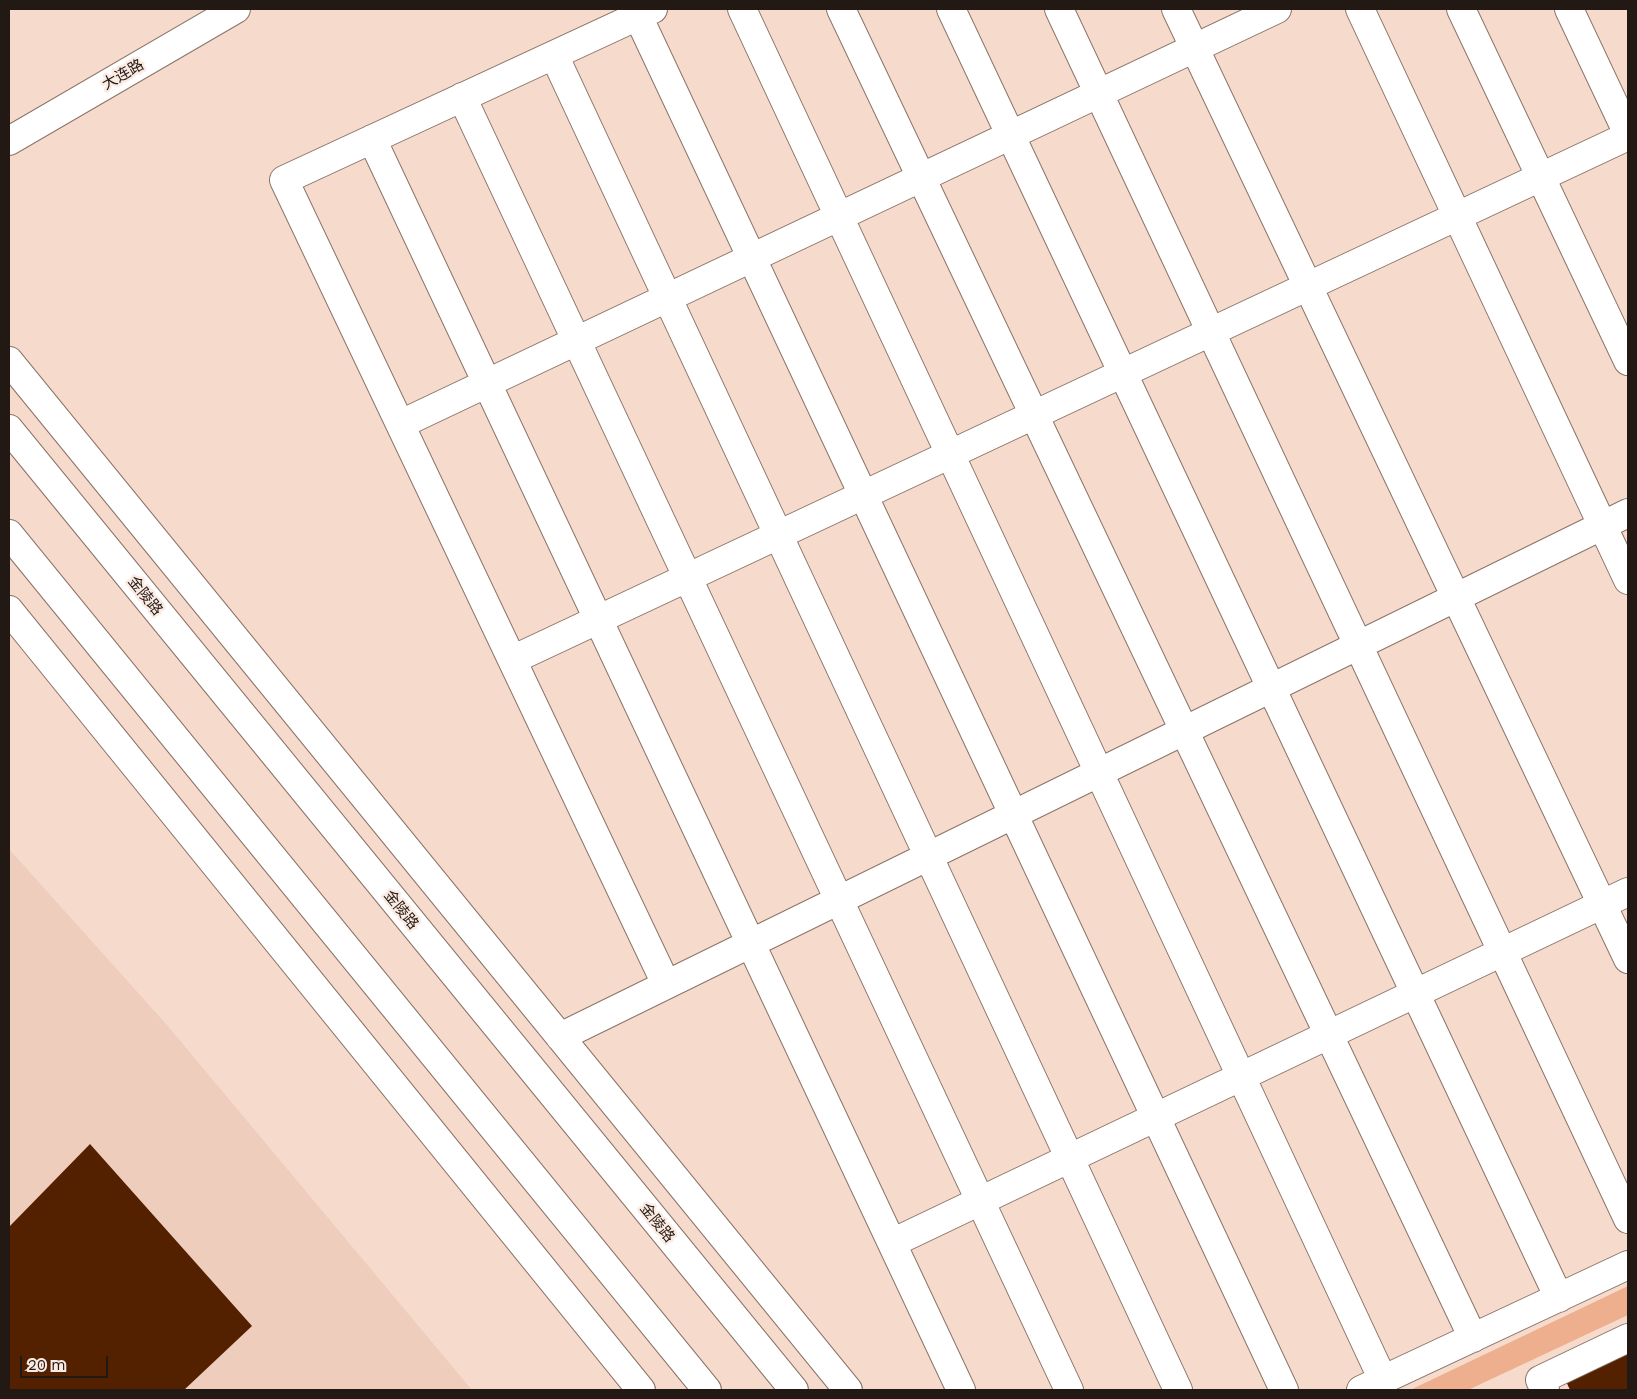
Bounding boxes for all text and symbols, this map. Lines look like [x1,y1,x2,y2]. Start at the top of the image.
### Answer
street label: 大连路 [99,56,147,94]
street label: 金陵路 [124,573,166,619]
street label: 金陵路 [380,887,422,933]
street label: 金陵路 [636,1200,678,1246]
scale bar [22,1346,110,1378]
text: 20 m [28,1356,66,1374]

